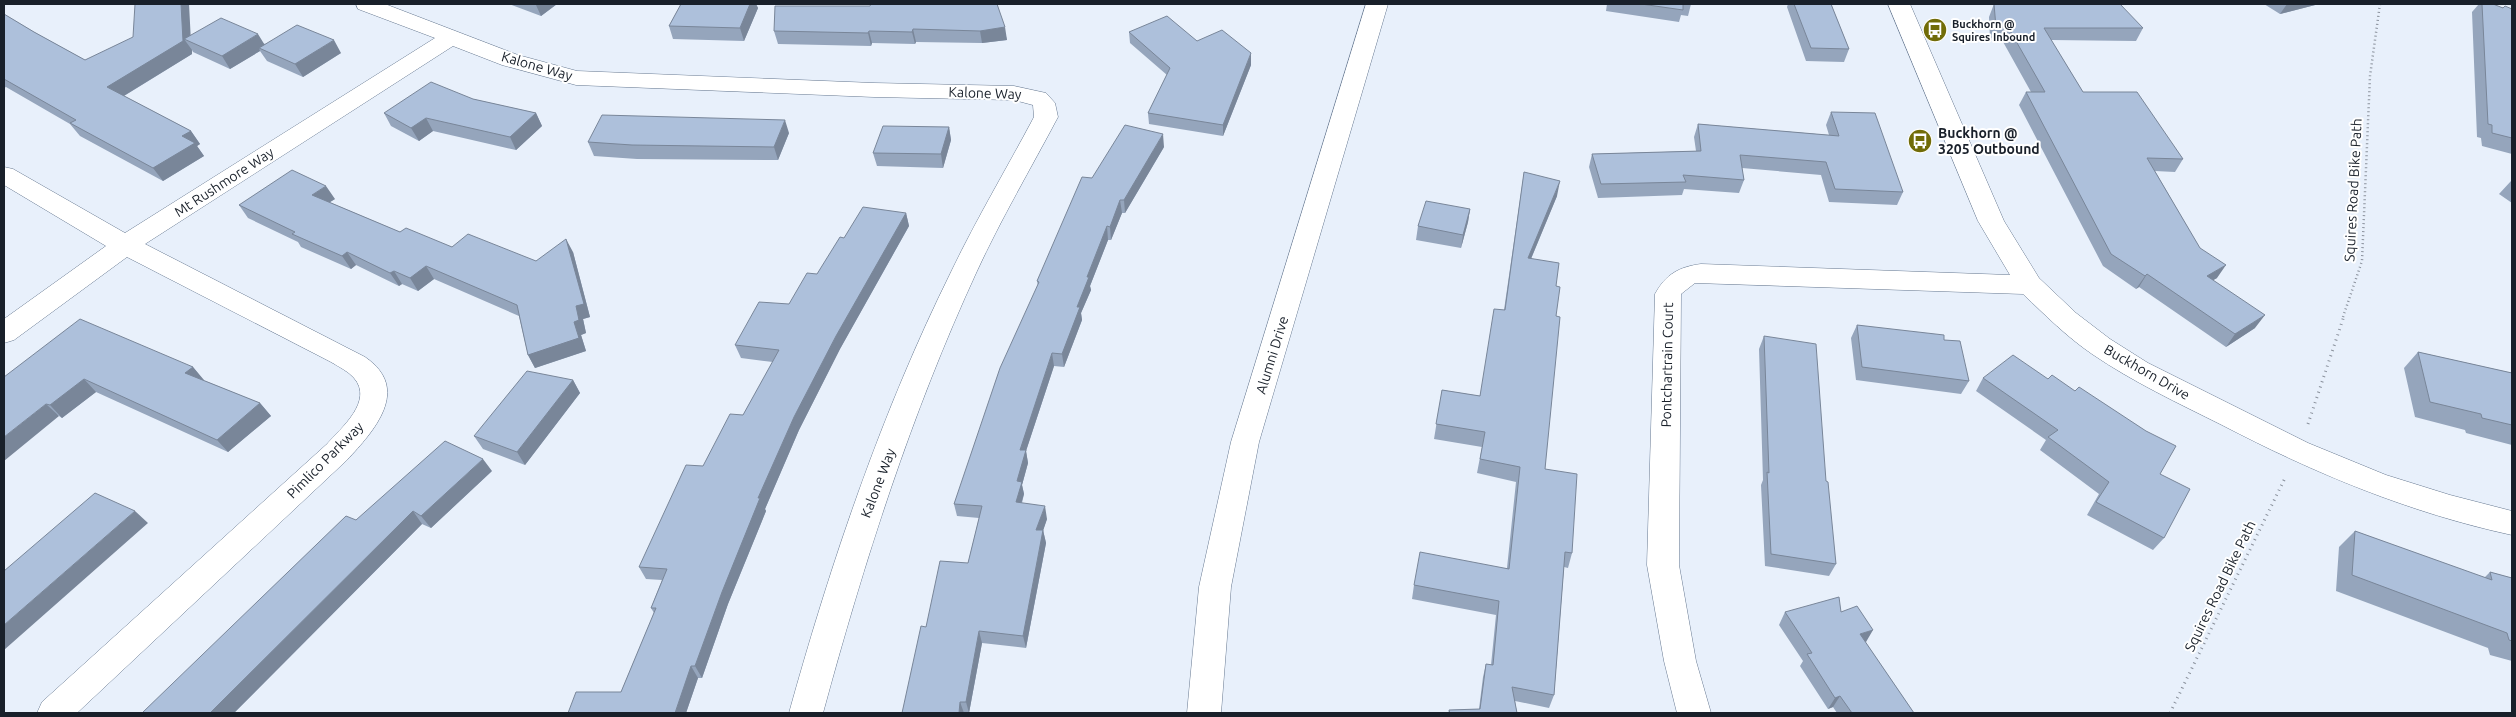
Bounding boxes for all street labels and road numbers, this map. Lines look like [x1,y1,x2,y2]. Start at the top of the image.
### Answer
street label: Kalone Way [500,48,575,84]
street label: Kalone Way [948,84,1022,102]
street label: Squires Road Bike Path [2341,118,2365,262]
street label: Mt Rushmore Way [172,144,277,220]
street label: Pontchartrain Court [1658,302,1676,428]
street label: Alumni Drive [1253,314,1291,396]
street label: Buckhorn Drive [2101,341,2193,403]
street label: Pimlico Parkway [283,418,367,502]
street label: Kalone Way [857,446,899,520]
street label: Squires Road Bike Path [2181,518,2259,654]

